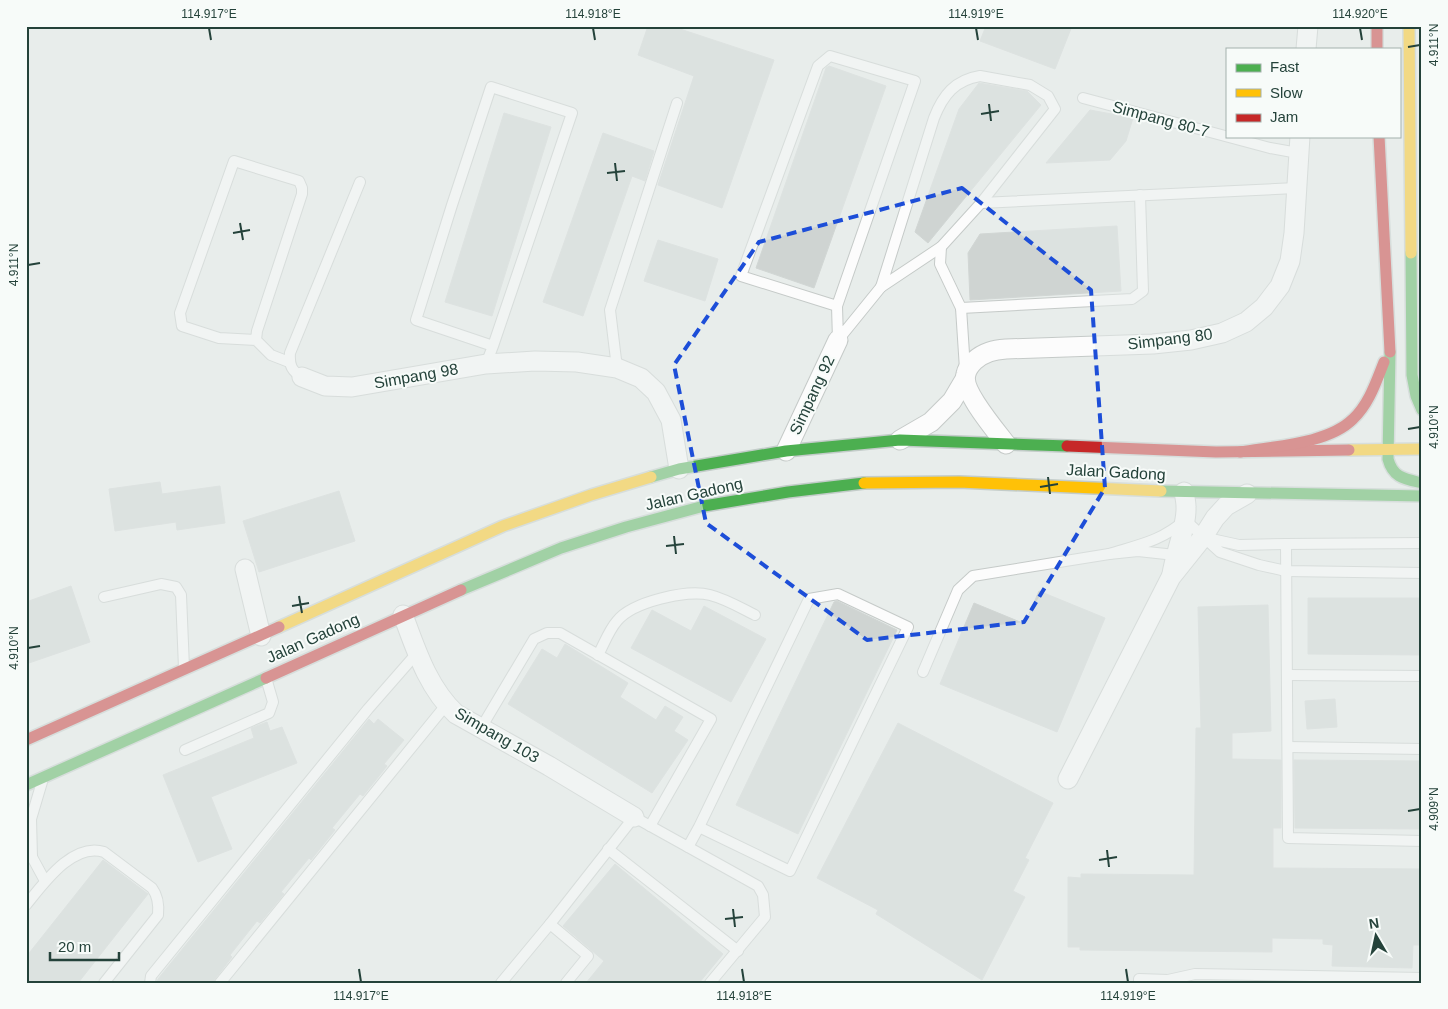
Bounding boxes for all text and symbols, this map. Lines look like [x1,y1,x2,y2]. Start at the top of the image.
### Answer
text: 114.917°E [181,7,237,21]
text: 114.918°E [565,7,621,21]
text: 114.919°E [948,7,1004,21]
text: 114.920°E [1332,7,1388,21]
text: 4.911°N [1427,24,1441,66]
legend [1226,48,1400,138]
text: Fast [1270,58,1300,75]
text: Slow [1270,84,1303,101]
street label: Simpang 80-7 [1111,98,1211,140]
text: Jam [1270,108,1298,125]
text: 4.911°N [7,244,21,286]
street label: Simpang 80 [1127,325,1214,353]
street label: Simpang 92 [786,353,838,437]
street label: Simpang 98 [372,360,460,392]
text: 4.910°N [1427,405,1441,449]
street label: Jalan Gadong [1066,461,1166,483]
street label: Jalan Gadong [644,475,744,513]
street label: Jalan Gadong [264,610,362,666]
text: 4.910°N [7,626,21,670]
street label: Simpang 103 [452,704,542,766]
text: 4.909°N [1427,787,1441,831]
north arrow [1350,912,1400,962]
text: N [1368,914,1380,932]
scale bar [50,929,119,961]
text: 20 m [58,938,91,955]
text: 114.917°E [333,989,389,1003]
text: 114.918°E [716,989,772,1003]
text: 114.919°E [1100,989,1156,1003]

